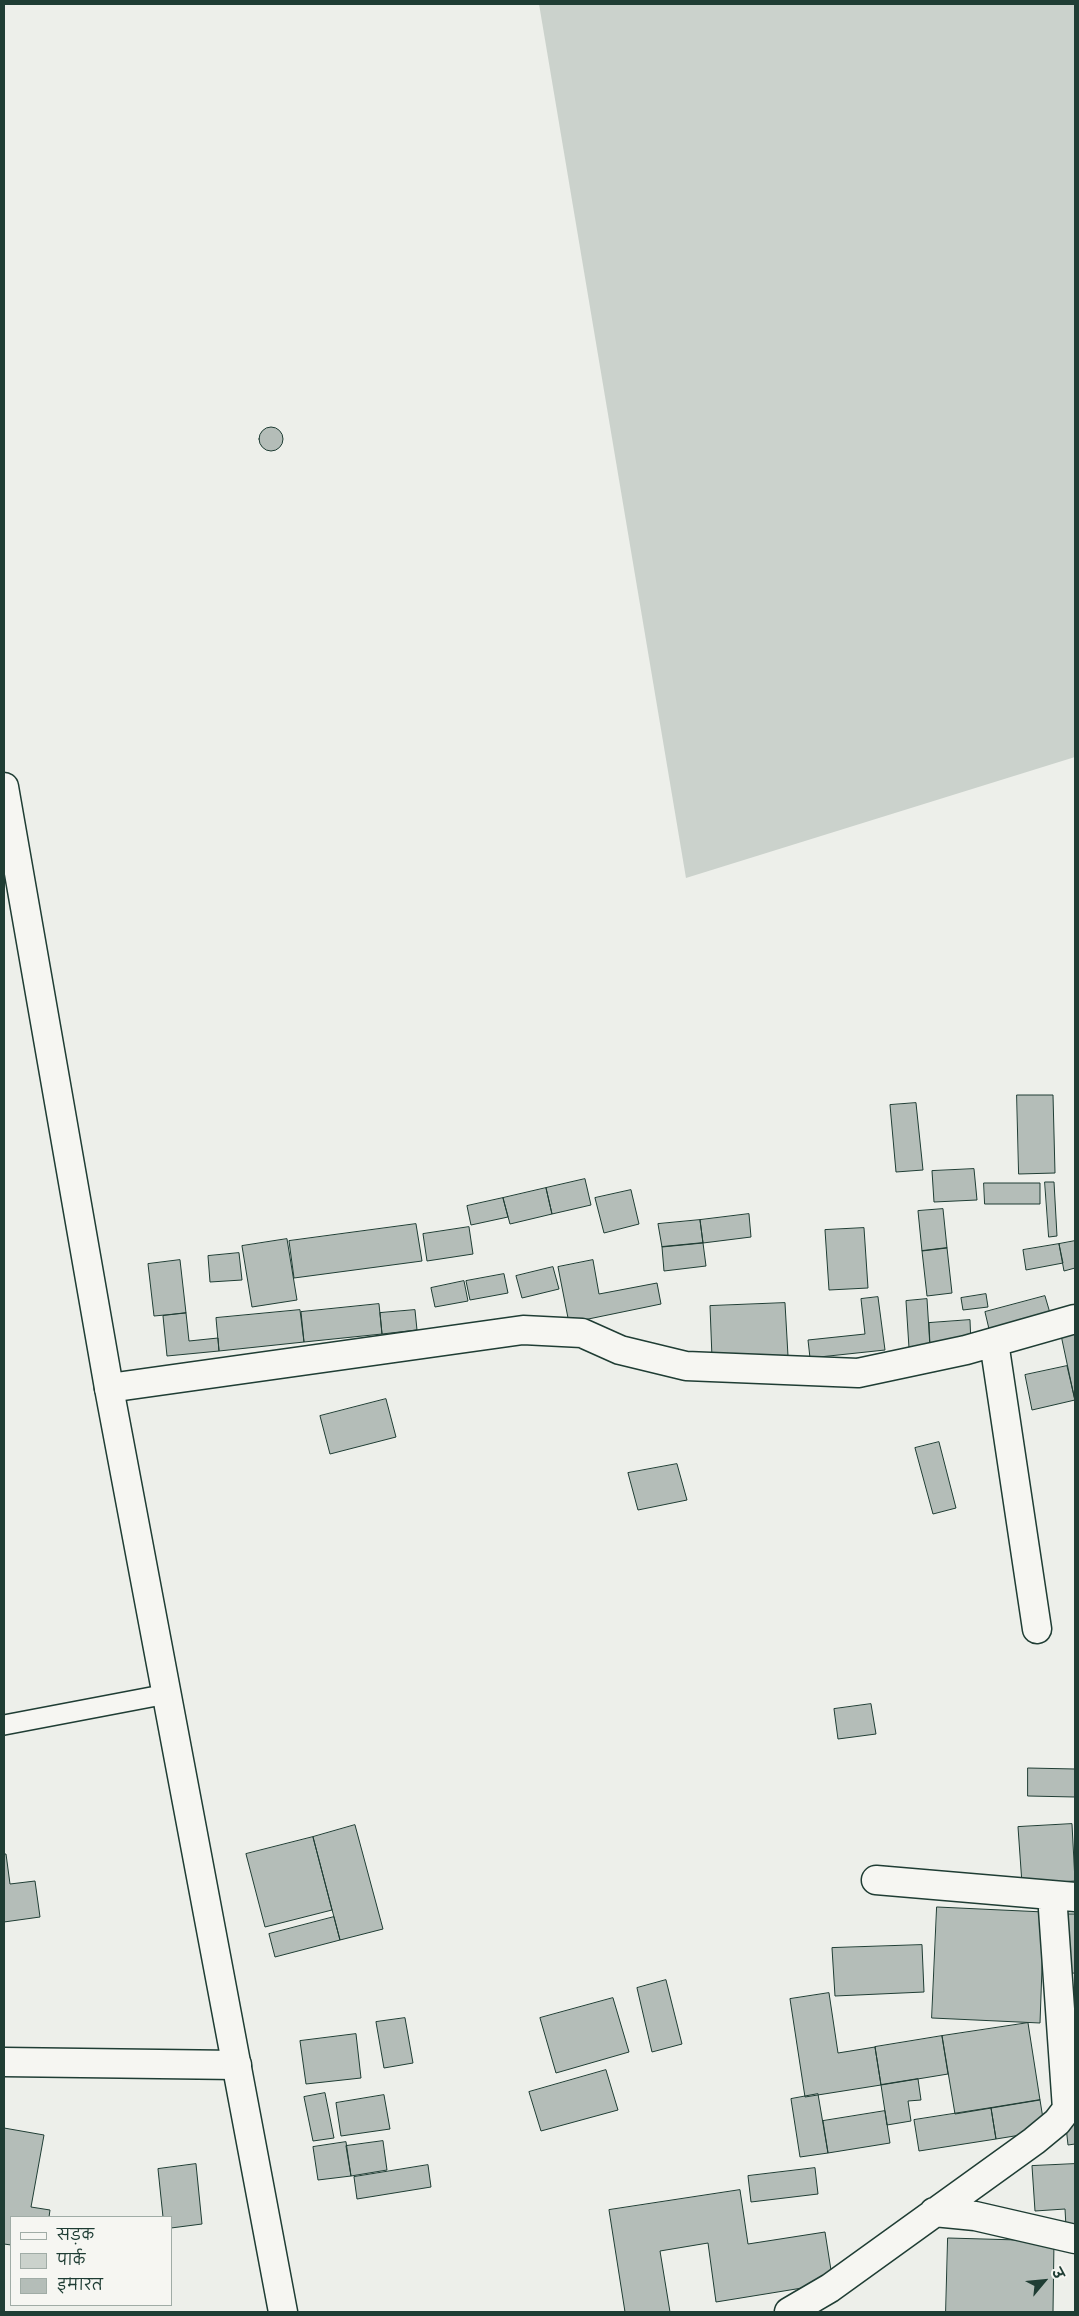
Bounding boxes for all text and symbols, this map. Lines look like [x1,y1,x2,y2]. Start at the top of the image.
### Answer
legend [10,2216,172,2306]
text: सड़क [57,2226,94,2245]
text: पार्क [57,2251,85,2270]
north arrow [1019,2256,1069,2306]
text: उ [1048,2266,1067,2282]
text: इमारत [57,2276,103,2295]

